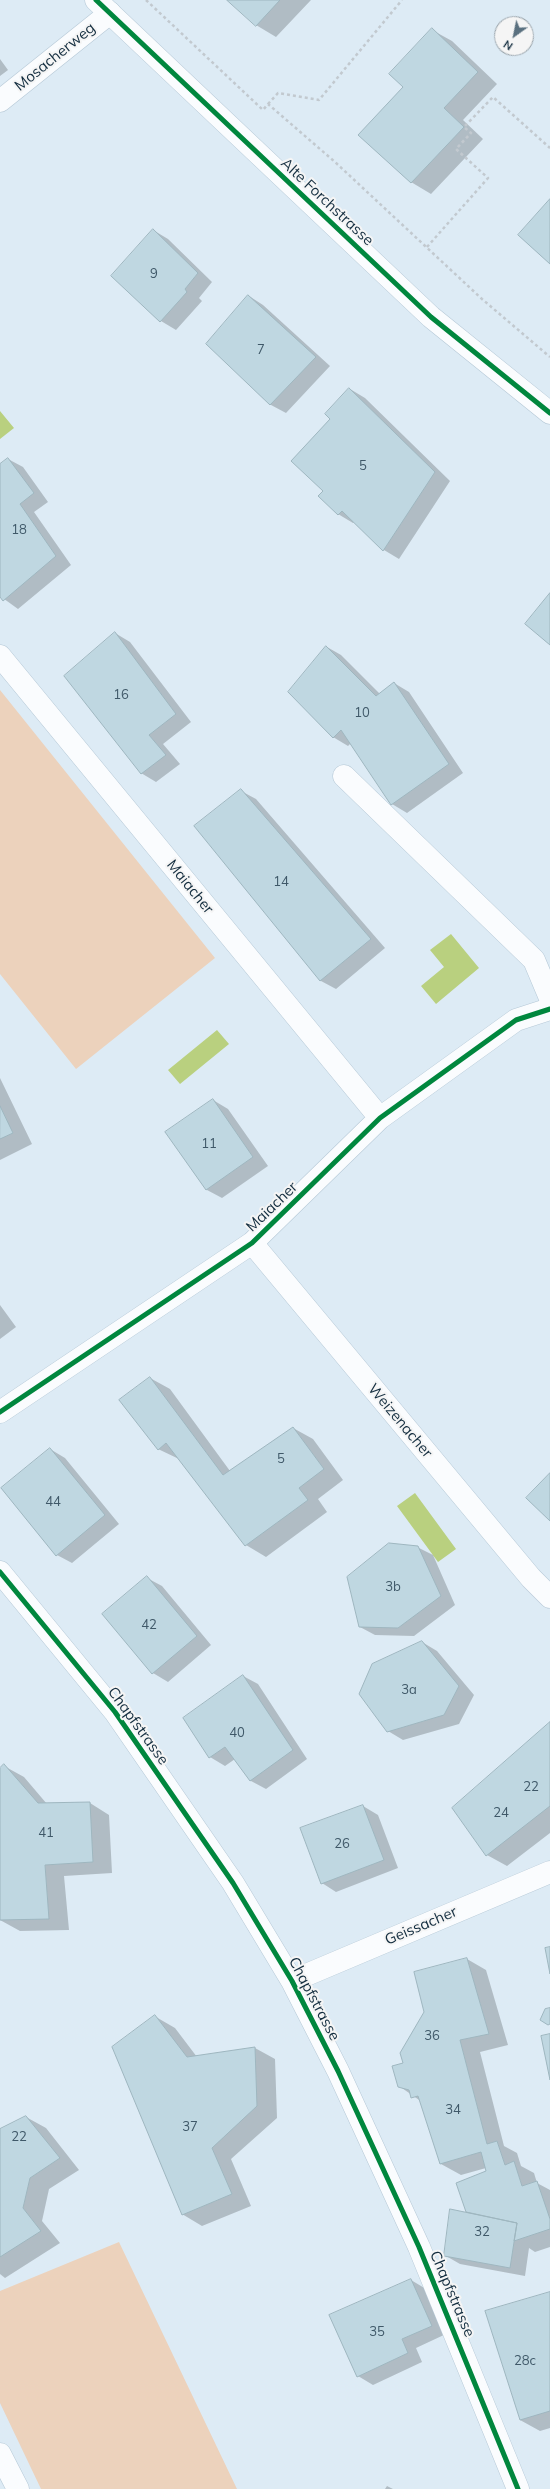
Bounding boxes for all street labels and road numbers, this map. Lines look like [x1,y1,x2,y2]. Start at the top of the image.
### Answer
street label: Mosacherweg [11,19,99,95]
street label: Alte Forchstrasse [277,154,377,250]
street label: Maiacher [163,856,217,918]
street label: Maiacher [243,1178,301,1236]
street label: Weizenacher [364,1380,436,1462]
street label: Chapfstrasse [104,1683,172,1769]
street label: Geissacher [382,1903,460,1949]
street label: Chapfstrasse [284,1954,344,2044]
street label: Chapfstrasse [426,2248,478,2340]

